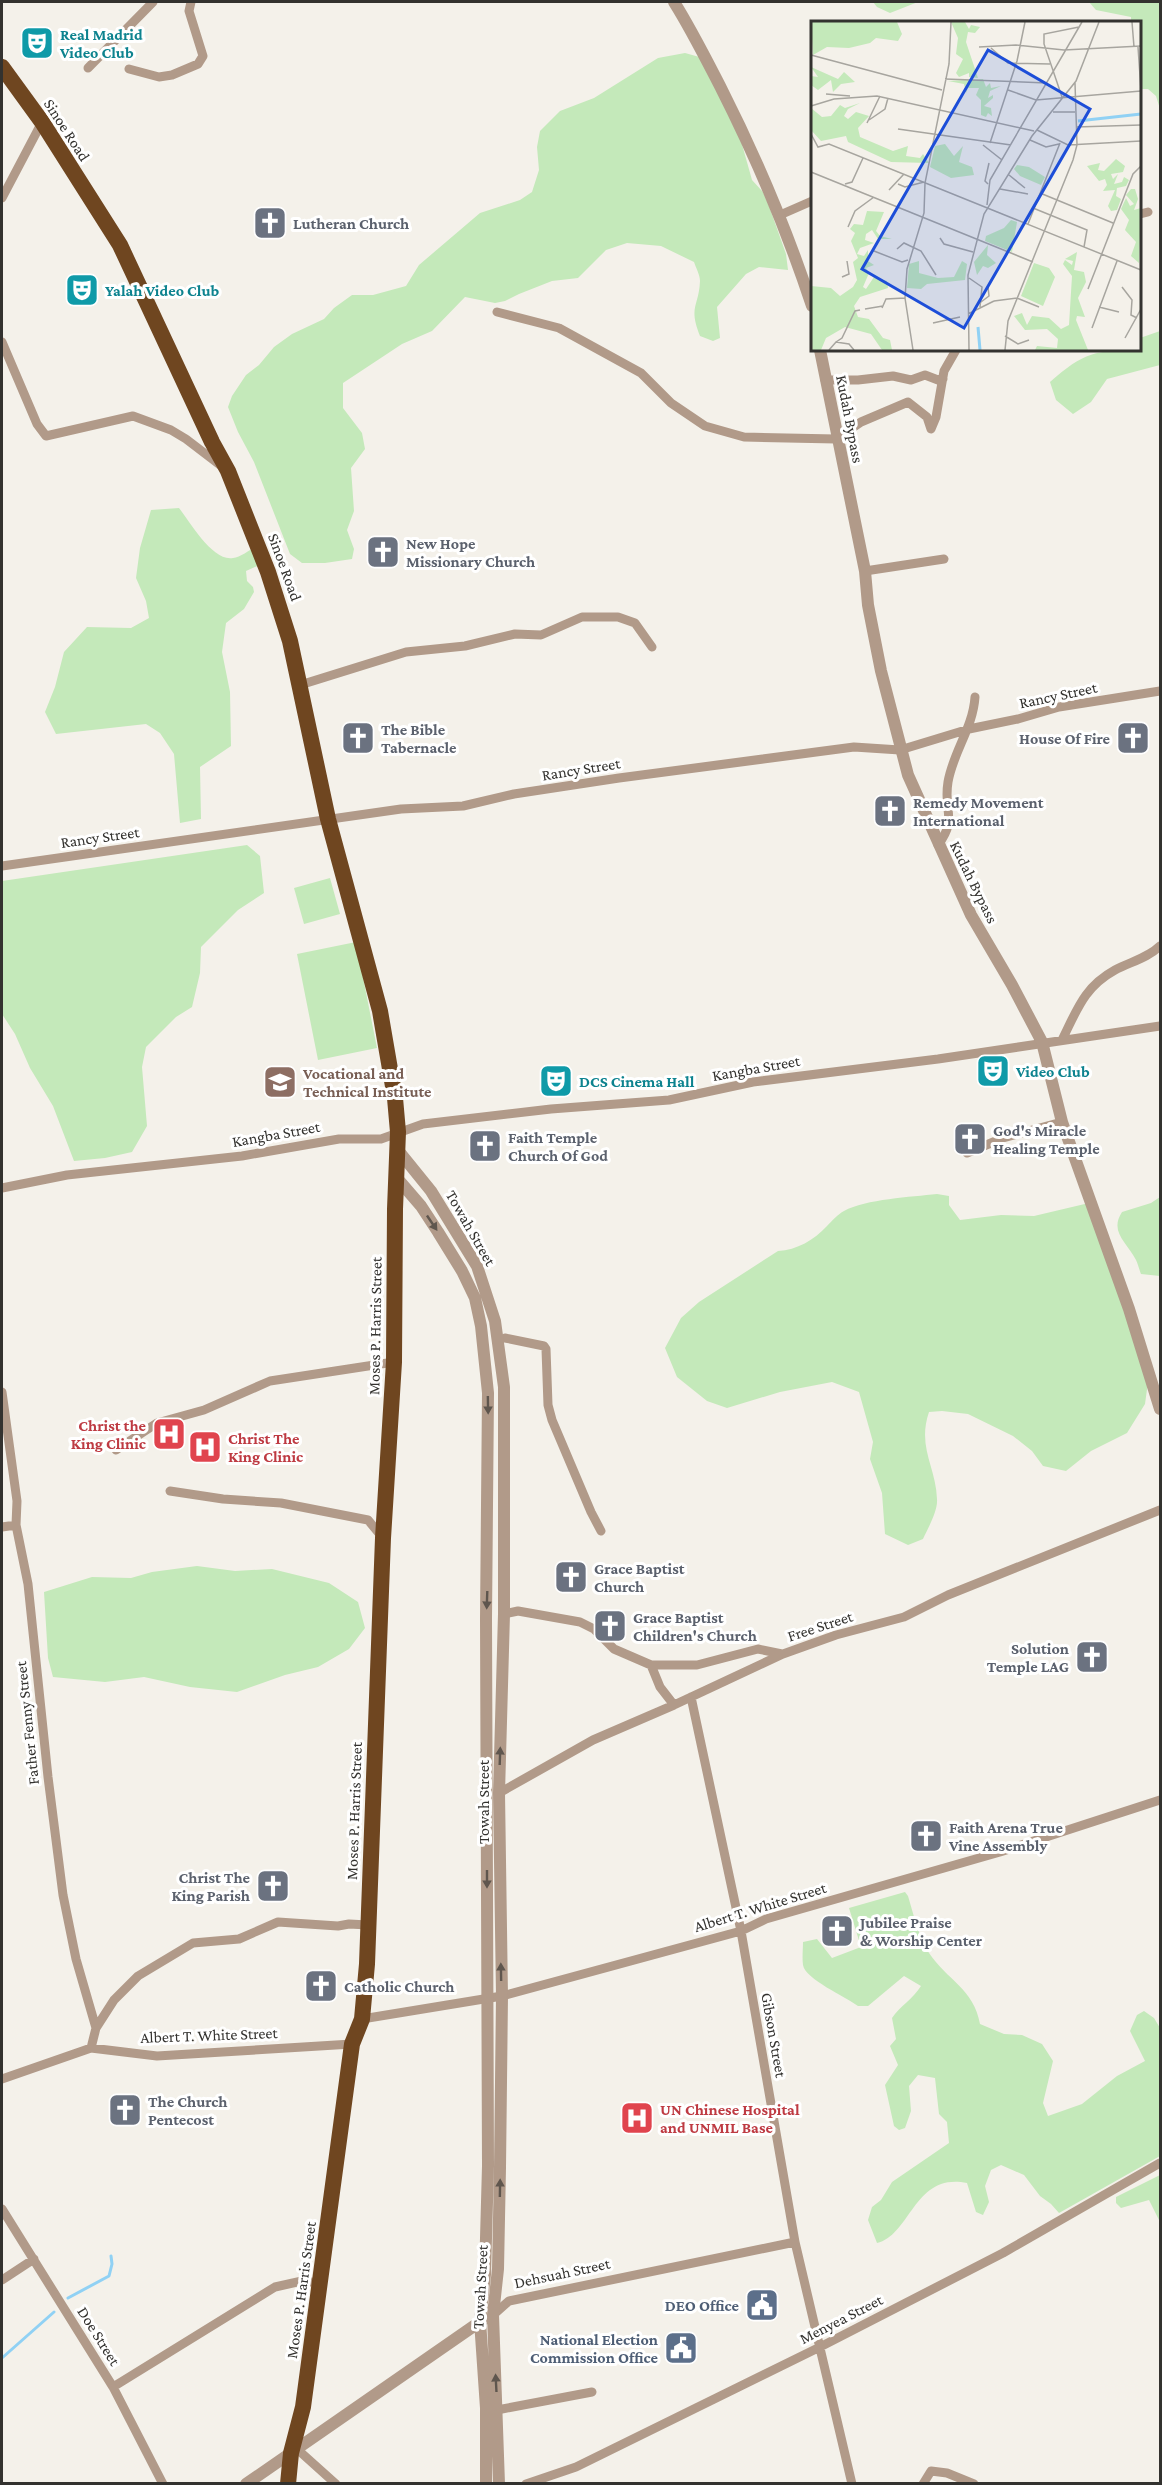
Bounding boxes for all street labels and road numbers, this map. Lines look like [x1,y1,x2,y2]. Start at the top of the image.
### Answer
street label: Sinoe Road [41,96,94,165]
street label: Kudah Bypass [832,374,867,465]
street label: Sinoe Road [265,531,305,604]
street label: Rancy Street [1017,678,1099,713]
street label: Rancy Street [541,754,622,785]
street label: Rancy Street [60,823,141,852]
street label: Kudah Bypass [946,838,1001,926]
street label: Kangba Street [711,1052,802,1085]
street label: Kangba Street [231,1118,322,1151]
street label: Towah Street [443,1187,500,1269]
street label: Moses P. Harris Street [365,1256,385,1395]
street label: Free Street [785,1607,855,1645]
street label: Father Fenny Street [12,1660,43,1786]
street label: Moses P. Harris Street [343,1741,365,1880]
street label: Towah Street [475,1759,492,1844]
street label: Albert T. White Street [692,1879,829,1935]
street label: Gibson Street [758,1991,790,2079]
street label: Albert T. White Street [140,2024,279,2046]
street label: Moses P. Harris Street [283,2220,319,2360]
street label: Towah Street [469,2244,491,2329]
street label: Dehsuah Street [513,2254,612,2291]
street label: Menyea Street [797,2290,886,2348]
street label: Doe Street [74,2303,124,2369]

